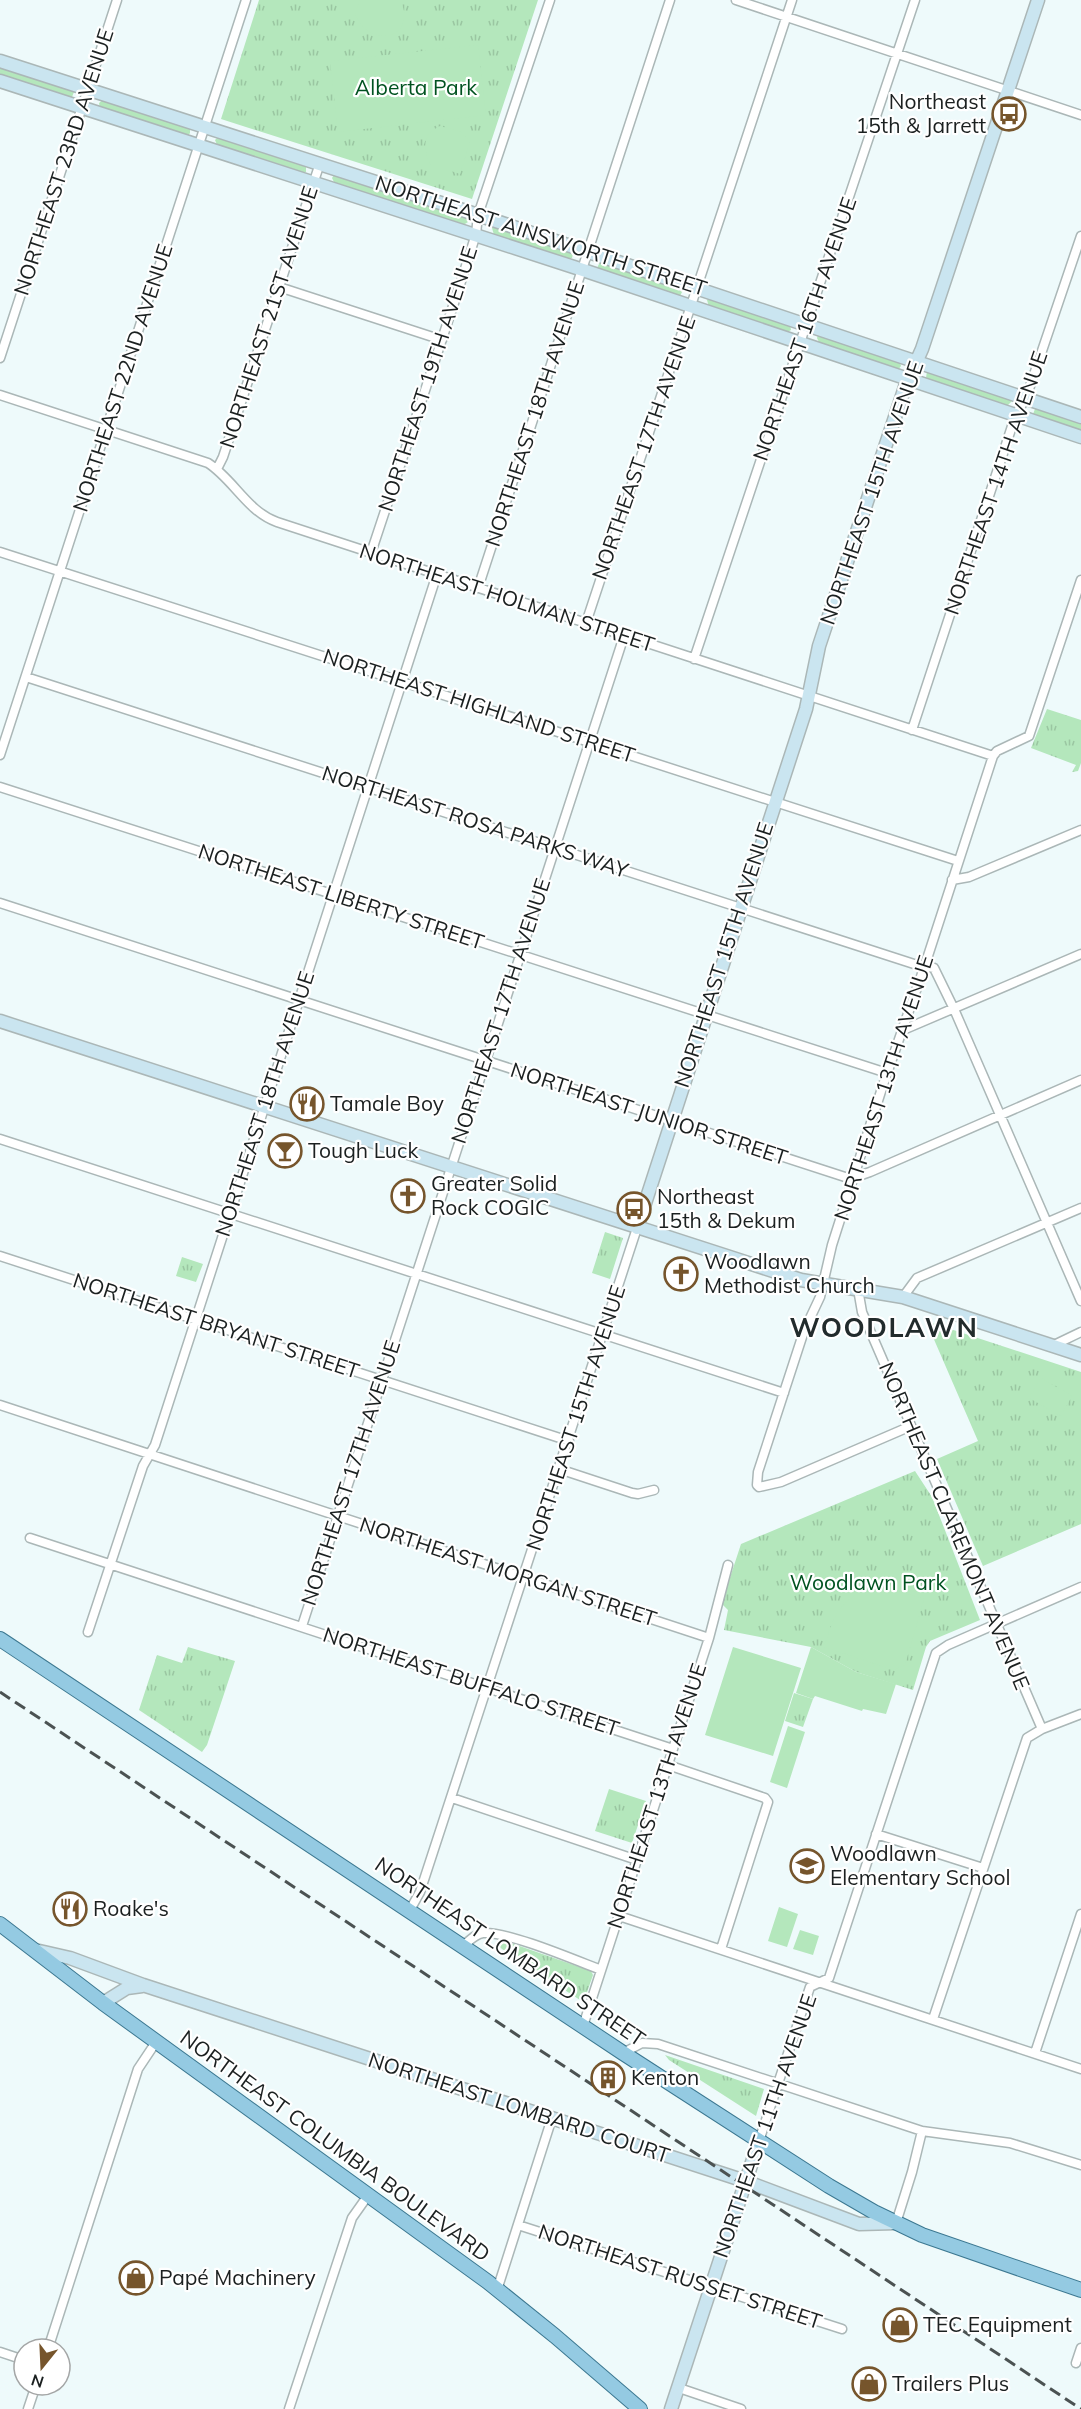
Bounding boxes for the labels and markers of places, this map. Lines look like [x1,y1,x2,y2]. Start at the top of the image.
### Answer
place label: Northeast 15th & Jarrett [856,88,986,138]
bus stop icon: Northeast 15th & Jarrett [991,96,1027,132]
restaurant icon: Tamale Boy [289,1086,325,1122]
place label: Tamale Boy [330,1090,444,1116]
bar icon: Tough Luck [267,1133,303,1169]
place label: Tough Luck [308,1137,418,1163]
place label: Greater Solid Rock COGIC [431,1170,557,1220]
church icon: Greater Solid Rock COGIC [390,1178,426,1214]
place label: Northeast 15th & Dekum [657,1183,795,1233]
bus stop icon: Northeast 15th & Dekum [616,1191,652,1227]
place label: Woodlawn Methodist Church [704,1248,875,1298]
church icon: Woodlawn Methodist Church [663,1256,699,1292]
place label: Woodlawn Elementary School [830,1840,1011,1890]
school or university icon: Woodlawn Elementary School [789,1848,825,1884]
restaurant icon: Roake's [52,1891,88,1927]
place label: Roake's [93,1895,169,1921]
building icon: Kenton [590,2060,626,2096]
place label: Kenton [631,2064,699,2090]
shop icon: Papé Machinery [118,2260,154,2296]
place label: Papé Machinery [159,2264,316,2290]
shop icon: TEC Equipment [882,2307,918,2343]
place label: TEC Equipment [923,2311,1072,2337]
shop icon: Trailers Plus [851,2366,887,2402]
place label: Trailers Plus [892,2370,1009,2396]

